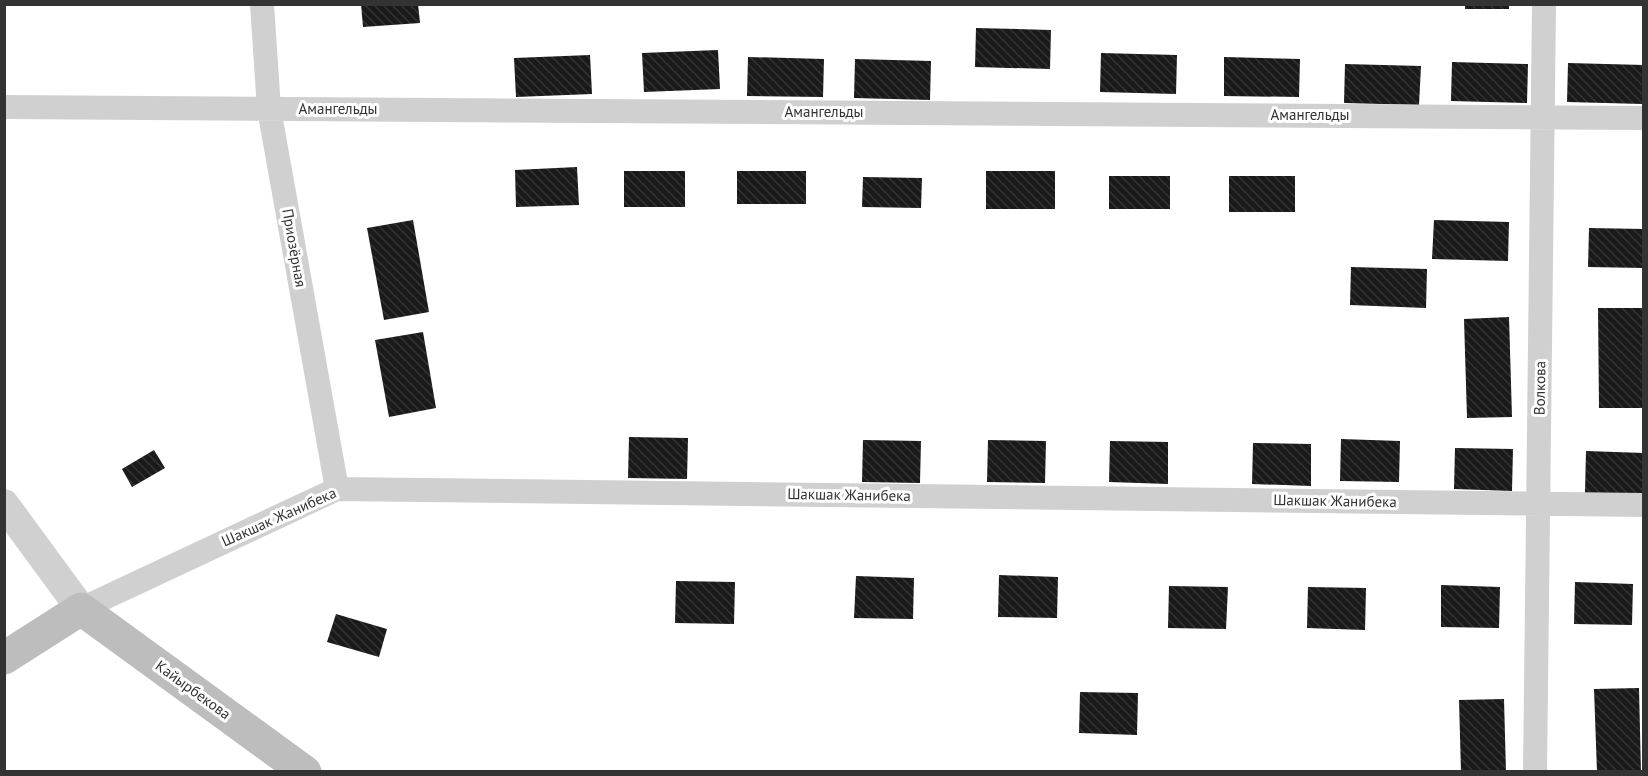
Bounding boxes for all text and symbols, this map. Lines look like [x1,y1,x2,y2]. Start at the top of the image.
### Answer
street label: Амангельды [299,99,377,118]
street label: Амангельды [785,102,863,121]
street label: Амангельды [1271,105,1349,124]
street label: Приозёрная [278,207,311,289]
street label: Волкова [1530,361,1549,415]
street label: Шакшак Жанибека [219,483,339,550]
street label: Шакшак Жанибека [787,484,911,505]
street label: Шакшак Жанибека [1273,490,1397,511]
street label: Кайырбекова [152,656,235,723]

